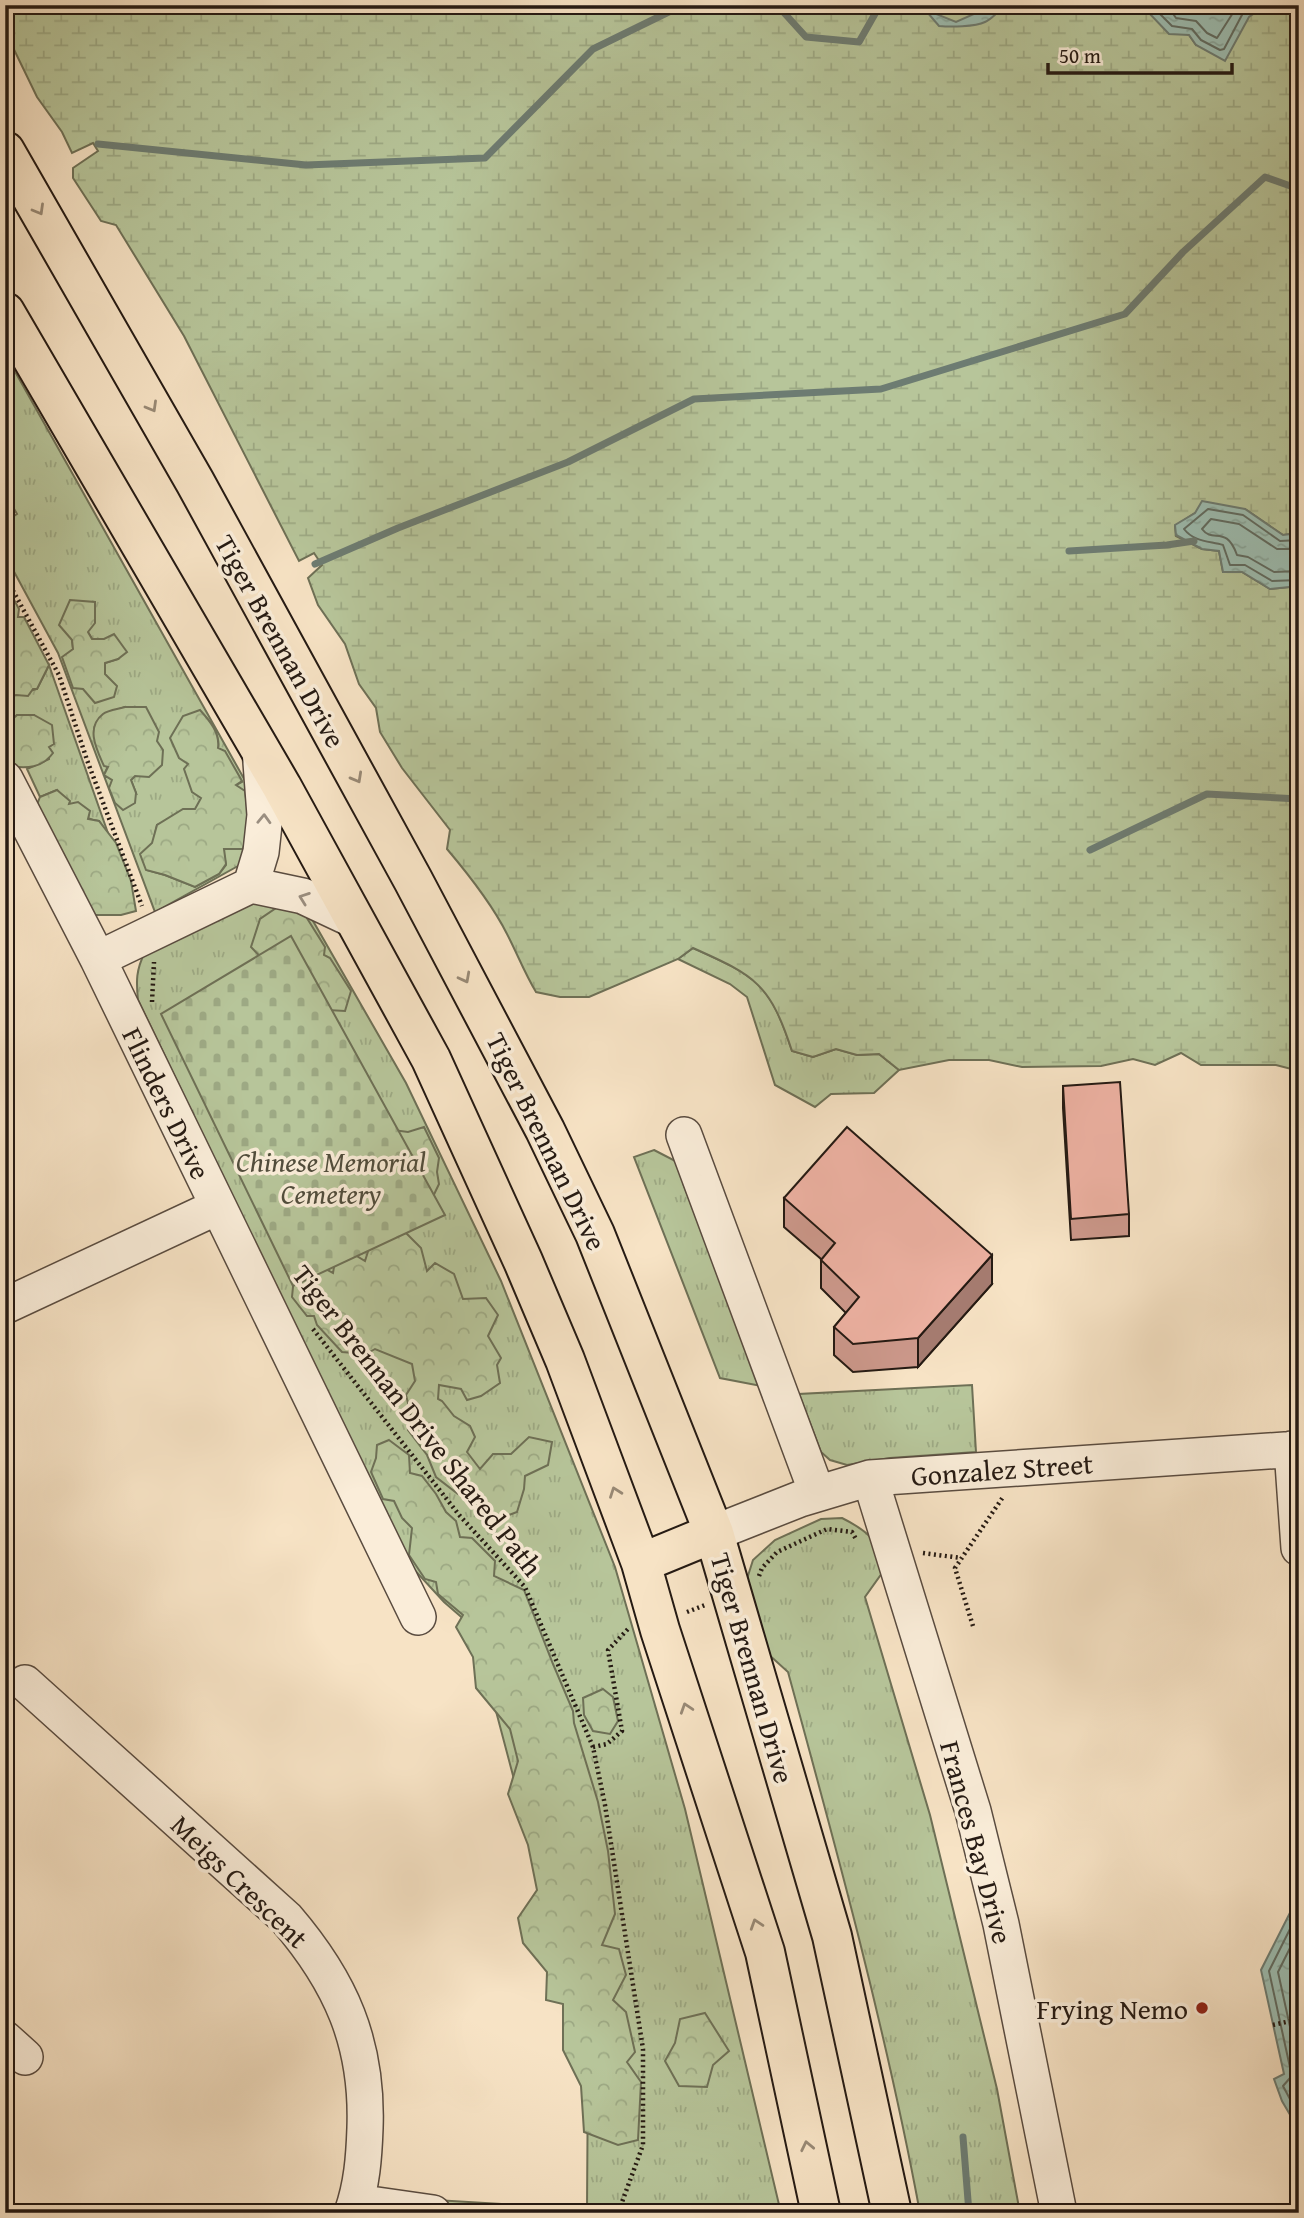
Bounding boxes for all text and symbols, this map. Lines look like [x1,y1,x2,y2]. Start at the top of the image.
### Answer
scale bar [1048,32,1232,76]
text: 50 m [1059,40,1101,71]
one-way arrow [31,203,44,215]
one-way arrow [144,400,157,413]
street label: Tiger Brennan Drive [205,527,357,755]
one-way arrow [349,771,362,783]
one-way arrow [256,813,272,823]
one-way arrow [298,892,310,906]
one-way arrow [457,971,470,983]
street label: Flinders Drive [112,1020,222,1186]
street label: Tiger Brennan Drive [476,1025,618,1257]
park label: Chinese Memorial Cemetery [236,1141,426,1214]
street label: Tiger Brennan Drive Shared Path [283,1255,553,1585]
street label: Gonzalez Street [910,1442,1094,1496]
one-way arrow [609,1487,623,1499]
street label: Tiger Brennan Drive [701,1548,805,1788]
one-way arrow [680,1702,694,1715]
street label: Frances Bay Drive [930,1736,1024,1948]
street label: Meigs Crescent [162,1805,318,1957]
one-way arrow [750,1919,765,1931]
place label: Frying Nemo [1037,1988,1188,2029]
marker: Frying Nemo [1194,2000,1210,2016]
one-way arrow [801,2140,815,2152]

